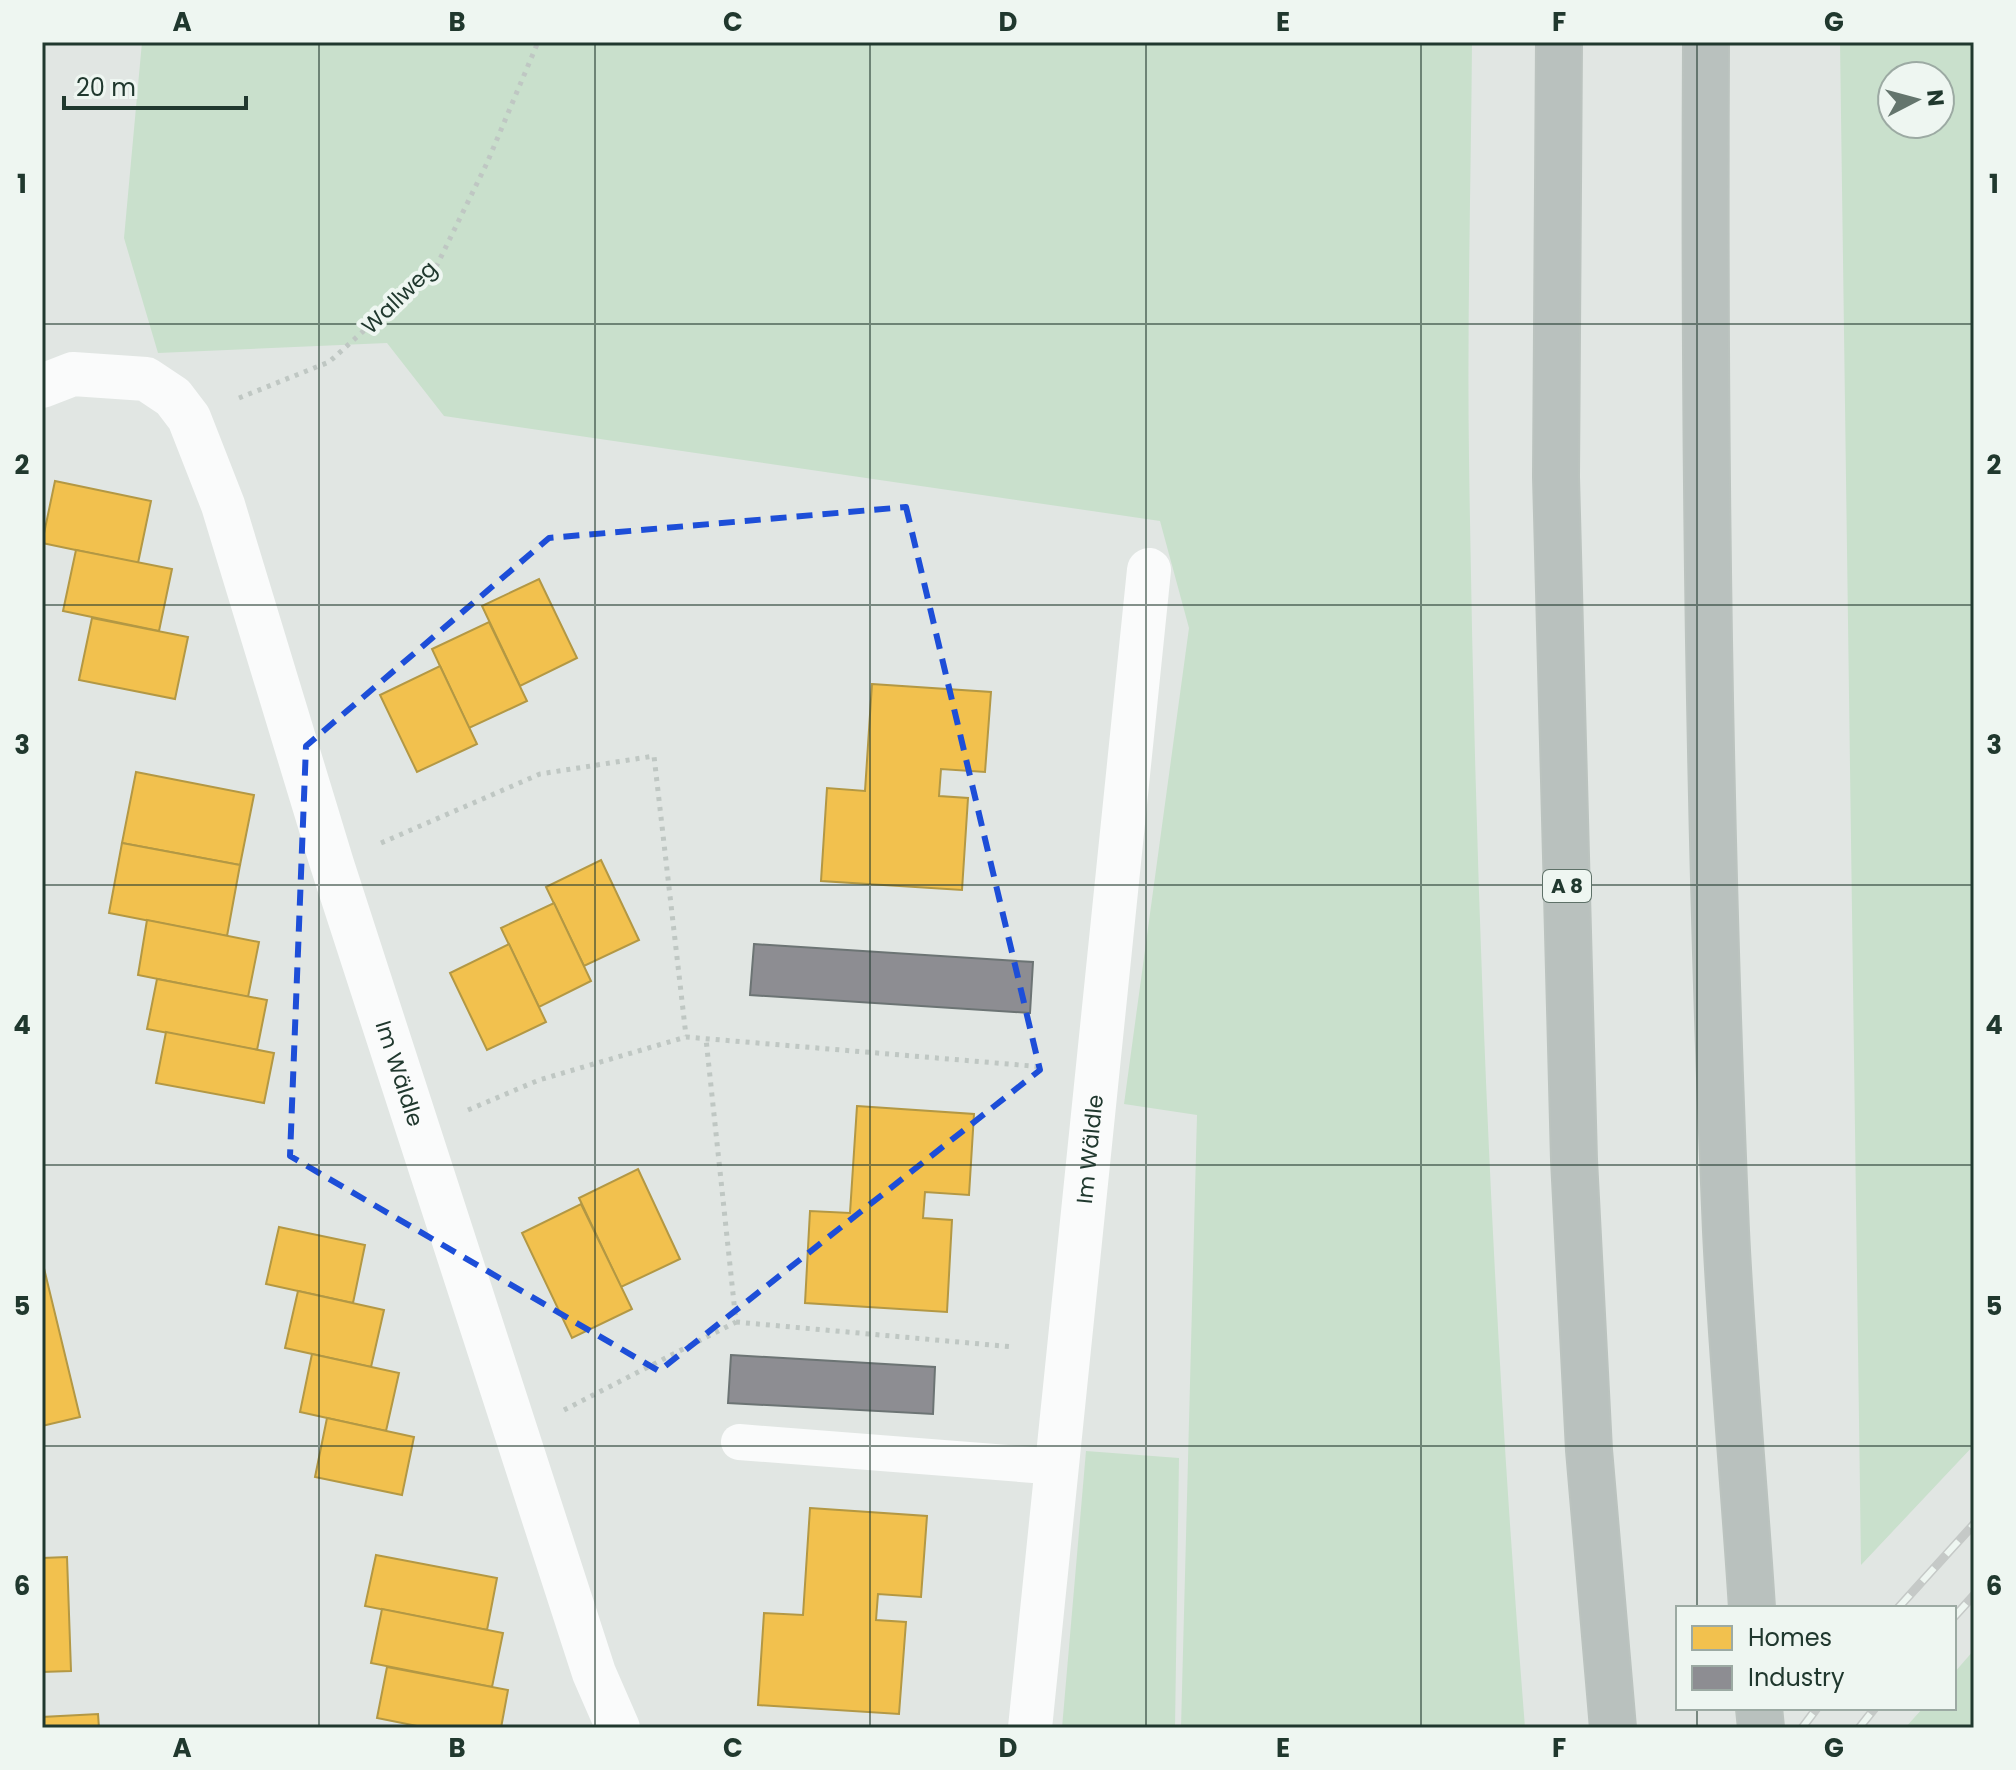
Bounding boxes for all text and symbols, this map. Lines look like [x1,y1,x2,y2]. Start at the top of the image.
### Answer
text: A [172,4,192,40]
text: B [448,4,466,40]
text: C [723,4,743,40]
text: D [999,4,1018,40]
text: E [1276,4,1290,40]
text: F [1552,4,1566,40]
text: G [1824,4,1844,40]
scale bar [64,60,246,110]
north arrow [1876,60,1956,140]
text: 20 m [76,71,136,104]
text: N [1919,88,1952,108]
text: 1 [17,166,27,202]
text: 1 [1989,166,1999,202]
street label: Wallweg [355,254,444,341]
text: 2 [15,447,30,483]
text: 2 [1987,447,2002,483]
text: 3 [14,727,30,763]
text: 3 [1986,727,2002,763]
road number: A 8 [1543,870,1591,902]
text: 4 [13,1007,31,1043]
text: 4 [1985,1007,2003,1043]
street label: Im Wäldle [368,1017,431,1131]
street label: Im Wäldle [1069,1093,1111,1205]
text: 5 [14,1288,30,1324]
text: 5 [1986,1288,2002,1324]
text: 6 [14,1568,30,1604]
text: 6 [1986,1568,2002,1604]
legend [1676,1606,1956,1710]
text: Homes [1748,1621,1832,1654]
text: Industry [1748,1661,1845,1694]
text: A [172,1730,192,1766]
text: B [448,1730,466,1766]
text: C [723,1730,743,1766]
text: D [999,1730,1018,1766]
text: E [1276,1730,1290,1766]
text: F [1552,1730,1566,1766]
text: G [1824,1730,1844,1766]

